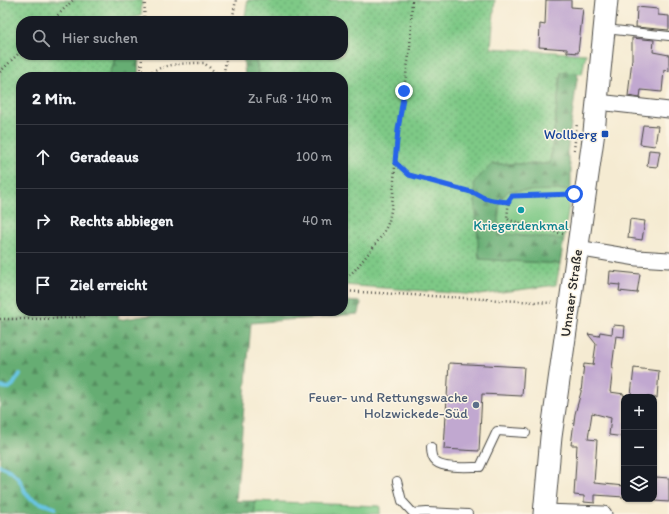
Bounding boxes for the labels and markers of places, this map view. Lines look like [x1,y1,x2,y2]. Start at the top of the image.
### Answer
place label: Wollberg [544,126,598,143]
marker: Wollberg [600,129,610,139]
marker: Kriegerdenkmal [516,205,526,215]
place label: Kriegerdenkmal [473,217,569,234]
place label: Feuer- und Rettungswache Holzwickede-Süd [308,389,468,422]
marker: Feuer- und Rettungswache Holzwickede-Süd [471,400,481,410]

